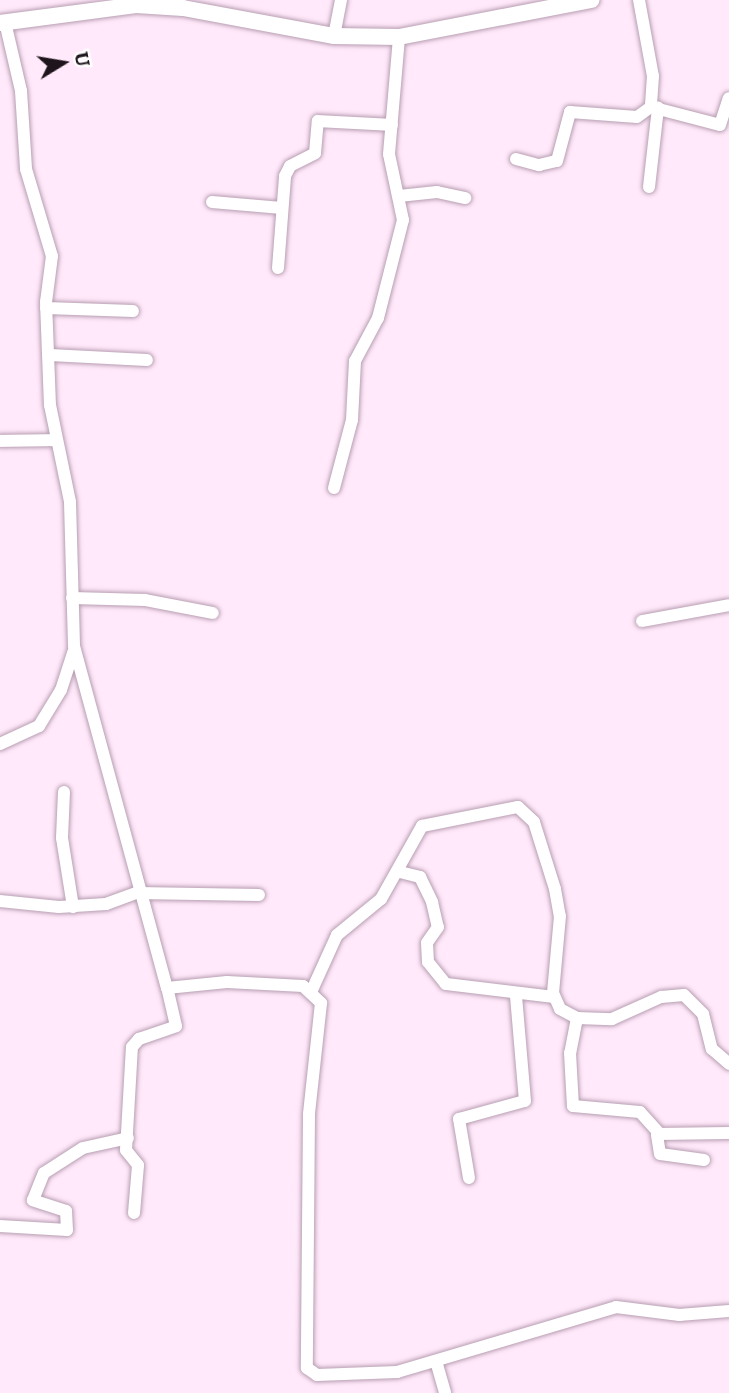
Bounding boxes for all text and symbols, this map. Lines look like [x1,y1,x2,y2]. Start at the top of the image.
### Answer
north arrow [28,28,98,98]
text: U [68,49,99,69]

